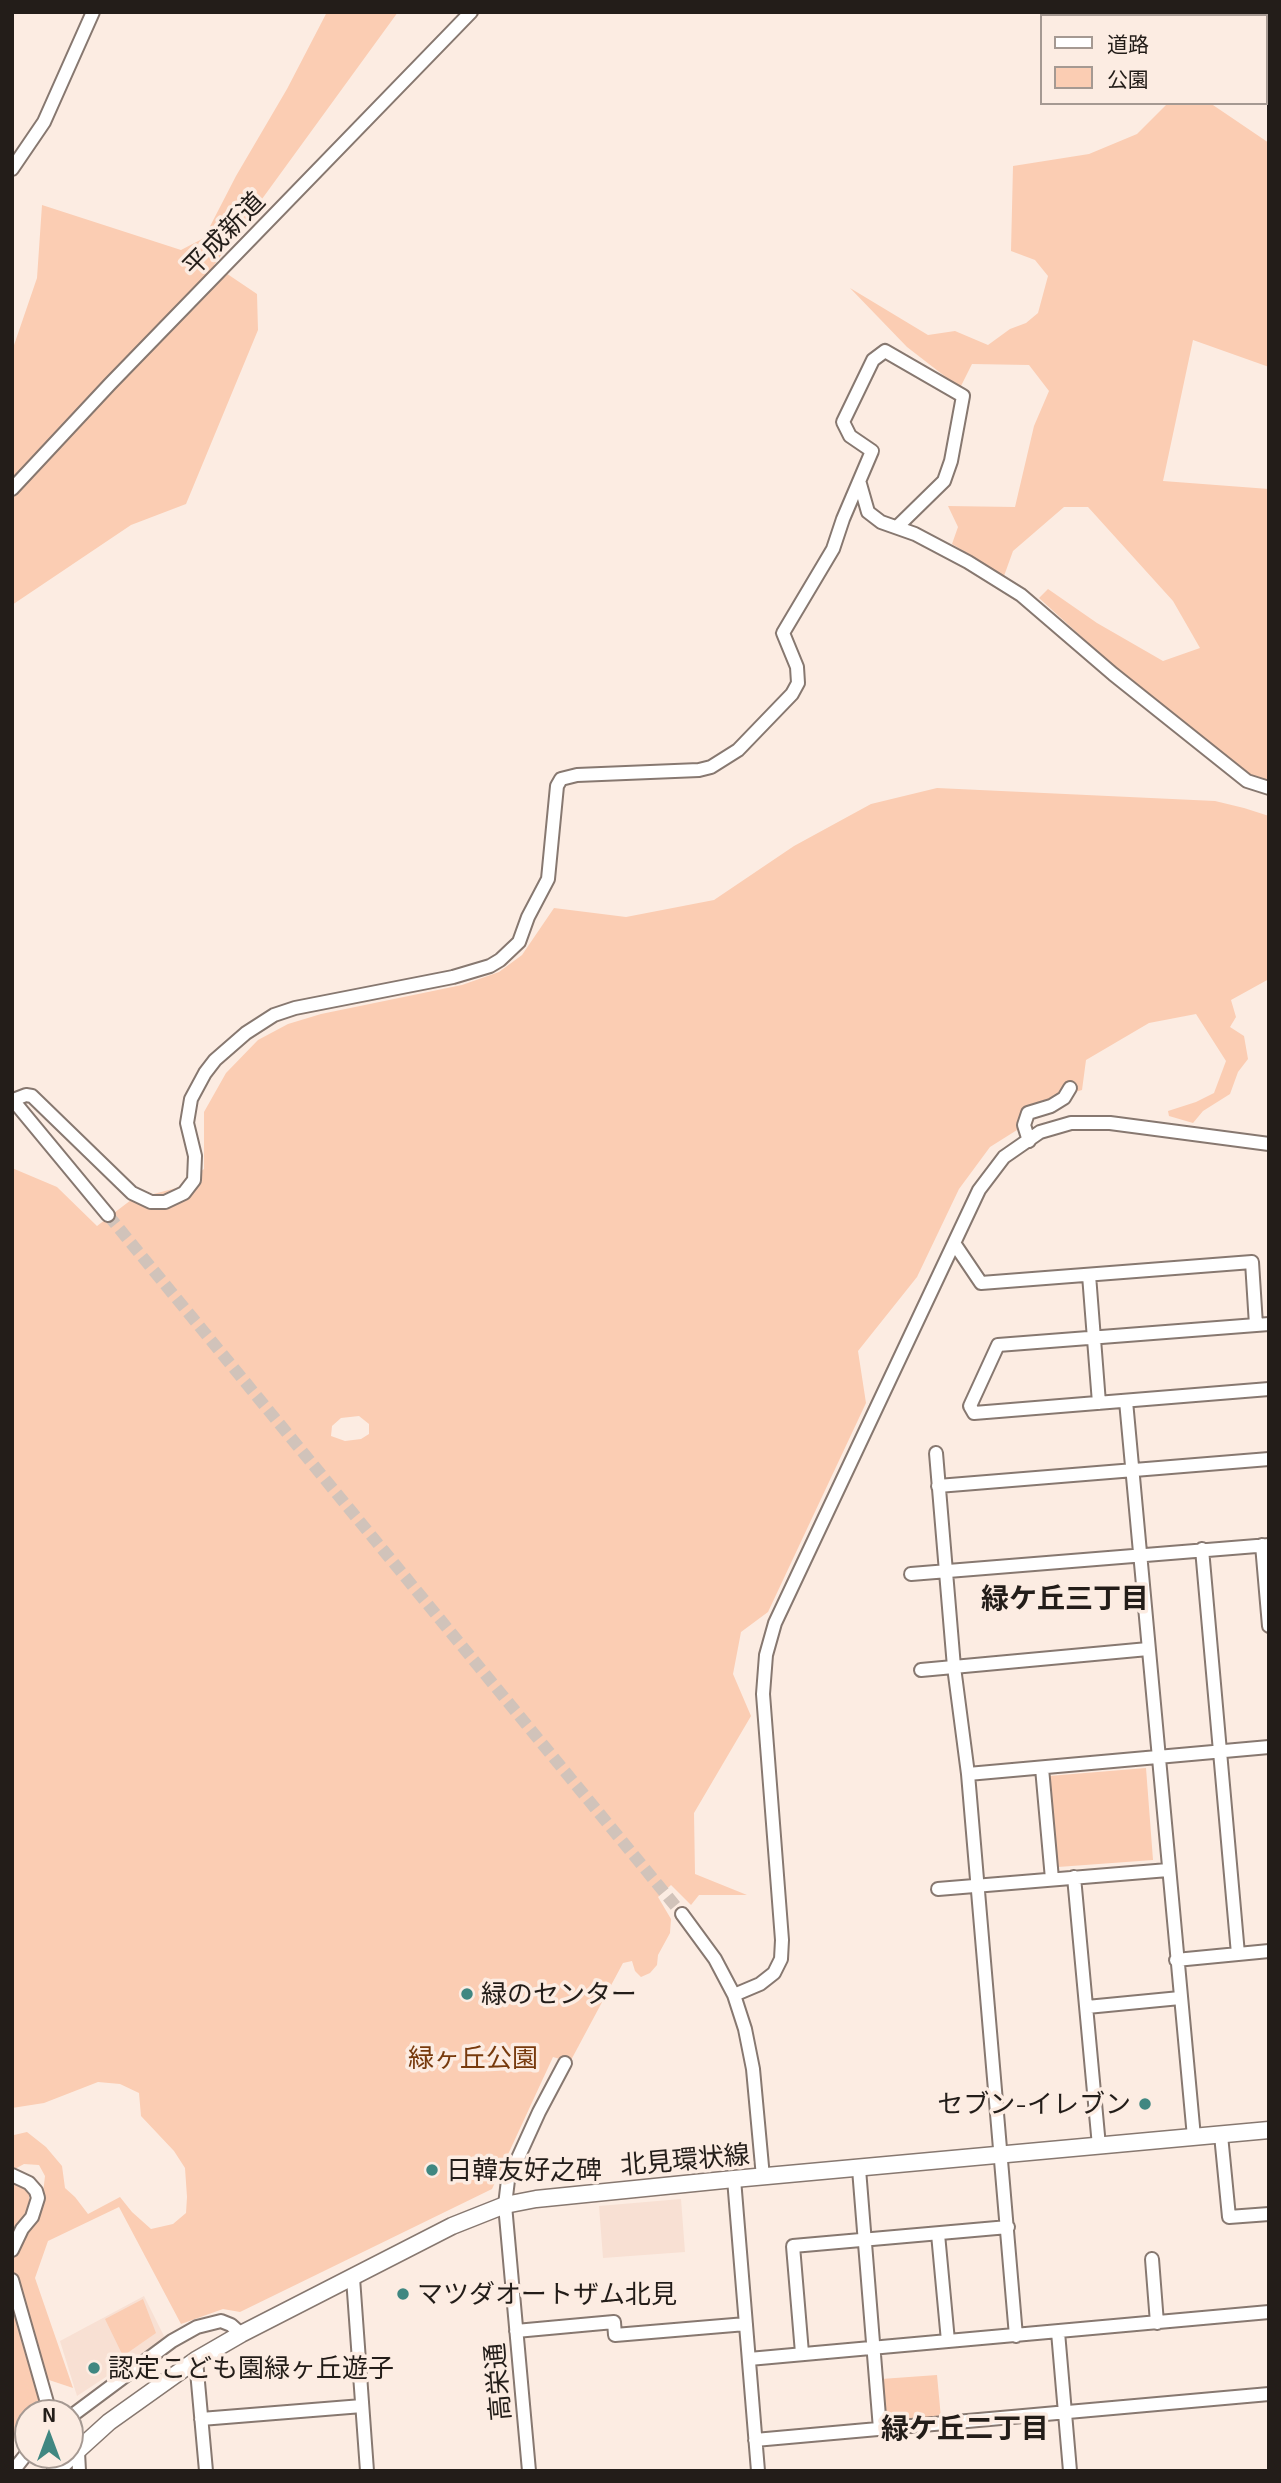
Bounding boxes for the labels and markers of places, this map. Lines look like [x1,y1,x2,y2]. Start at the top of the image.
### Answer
place label: 緑のセンター [481,1978,637,2010]
marker: 緑のセンター [459,1986,475,2002]
place label: セブン-イレブン [937,2088,1131,2120]
marker: セブン-イレブン [1137,2096,1153,2112]
place label: 日韓友好之碑 [446,2154,602,2186]
marker: 日韓友好之碑 [424,2162,440,2178]
place label: マツダオートザム北見 [417,2278,677,2310]
marker: マツダオートザム北見 [395,2286,411,2302]
place label: 認定こども園緑ヶ丘遊子 [108,2352,394,2384]
marker: 認定こども園緑ヶ丘遊子 [86,2360,102,2376]

